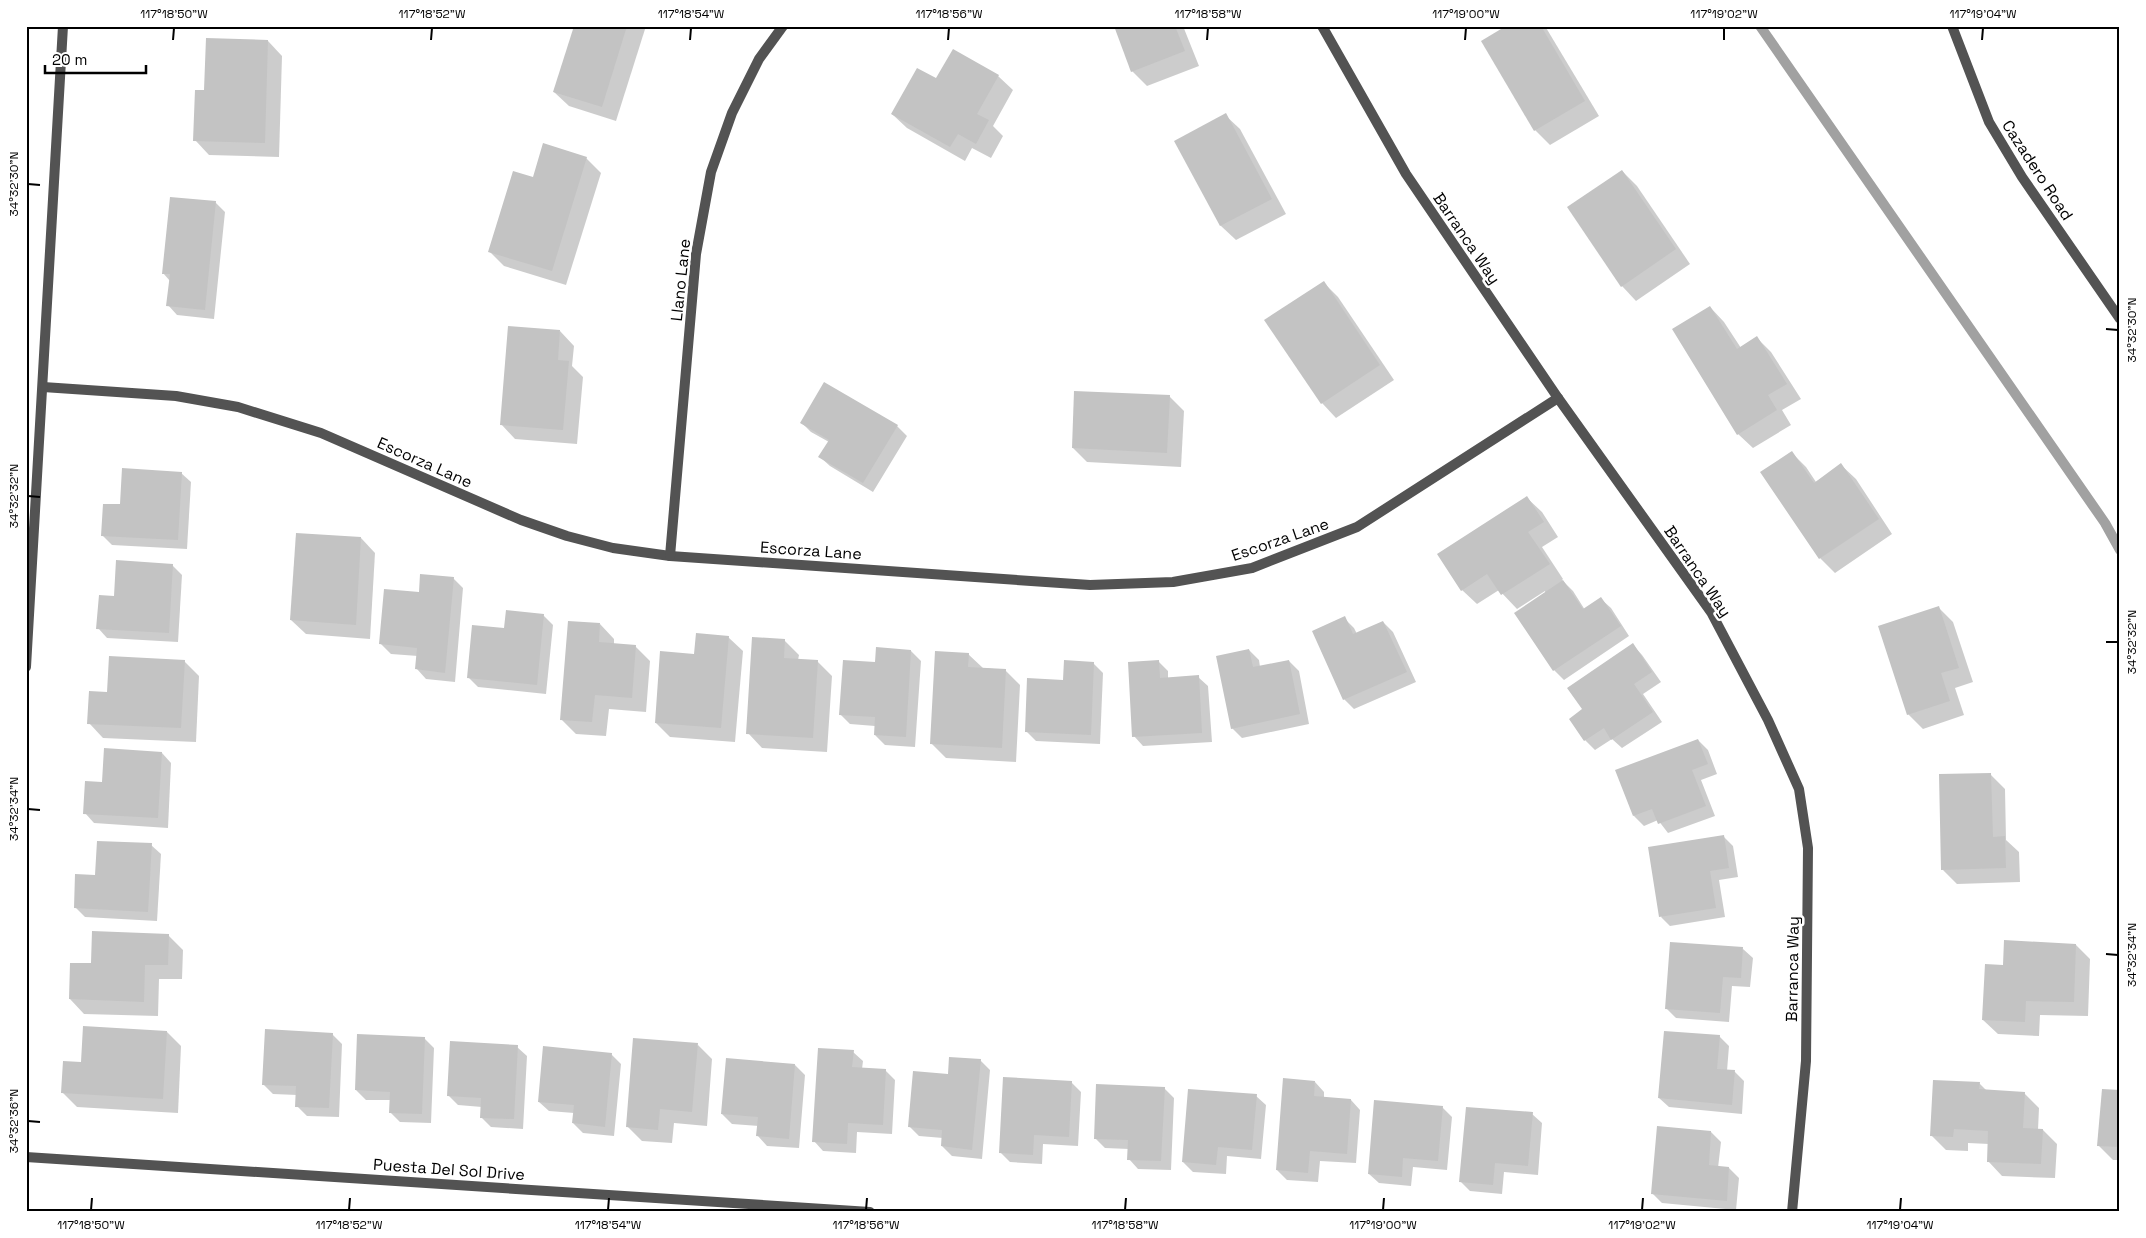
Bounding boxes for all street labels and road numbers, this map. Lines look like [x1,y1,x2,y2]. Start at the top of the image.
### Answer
street label: Cazadero Road [1997,116,2078,224]
street label: Barranca Way [1428,188,1505,288]
street label: Llano Lane [666,238,695,322]
street label: Escorza Lane [374,432,476,493]
street label: Escorza Lane [1229,513,1332,566]
street label: Barranca Way [1659,521,1736,621]
street label: Escorza Lane [759,536,862,565]
street label: Barranca Way [1781,916,1804,1022]
street label: Puesta Del Sol Drive [372,1154,525,1185]

